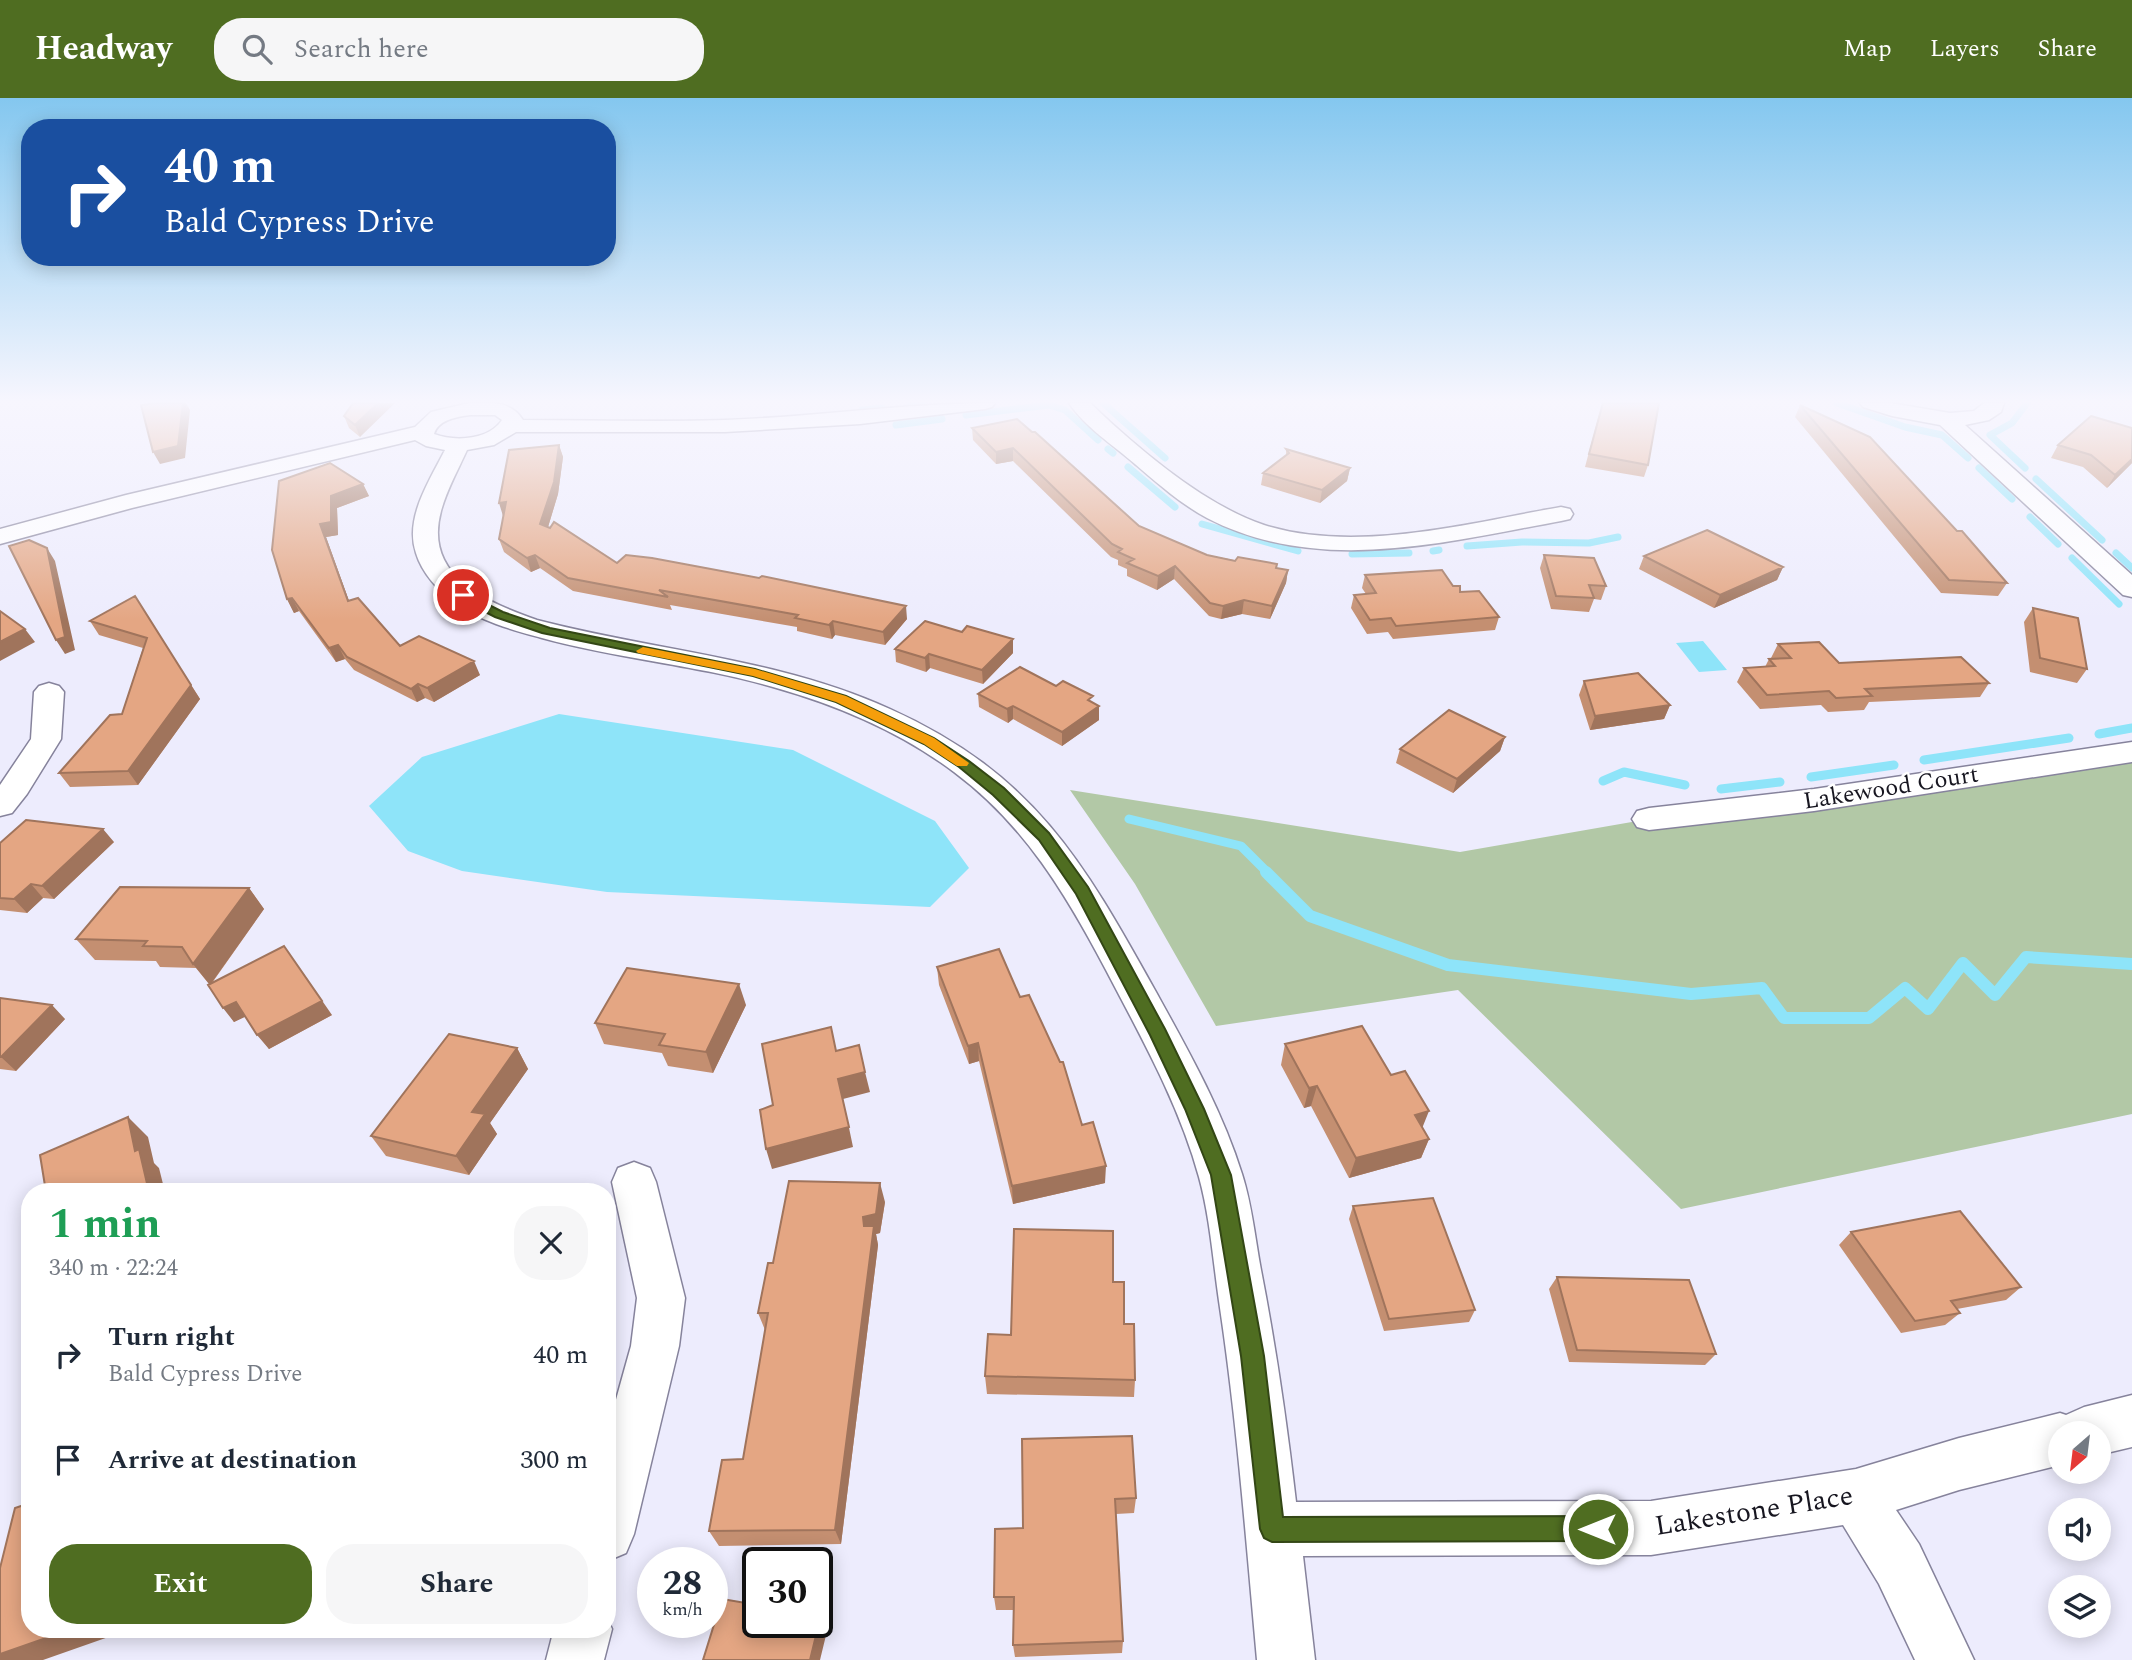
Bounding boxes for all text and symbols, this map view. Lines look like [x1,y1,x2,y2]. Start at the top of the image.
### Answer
search box [214,18,704,81]
text: Headway [35,24,172,74]
text: Search here [294,29,429,69]
icon: search [238,30,276,68]
text: Map [1843,31,1892,67]
text: Layers [1930,31,2000,67]
text: Share [2038,31,2097,67]
text: 40 m [164,130,275,205]
icon: right [49,147,140,238]
text: Bald Cypress Drive [164,198,434,247]
pin [433,565,493,625]
icon: arrive [444,576,482,614]
street label: Lakewood Court [1801,756,1981,820]
text: 1 min [49,1193,161,1256]
button: close [514,1206,588,1280]
text: 340 m · 22:24 [49,1251,178,1286]
text: Turn right [108,1317,235,1357]
text: 40 m [533,1335,588,1375]
icon: right [49,1336,87,1374]
text: Bald Cypress Drive [108,1357,302,1392]
north arrow [2048,1421,2110,1484]
map controls [2048,1421,2111,1638]
text: Arrive at destination [108,1440,357,1480]
text: 300 m [520,1440,588,1480]
icon: arrive [49,1441,87,1479]
street label: Lakestone Place [1652,1474,1856,1548]
position arrow [1561,1492,1635,1566]
button: sound [2048,1498,2111,1561]
button: Exit [49,1544,312,1624]
button: Share [326,1544,588,1624]
speed limit sign: 30 [742,1547,833,1638]
text: 28 [663,1557,702,1610]
button: layers [2048,1575,2111,1638]
text: km/h [662,1596,703,1623]

